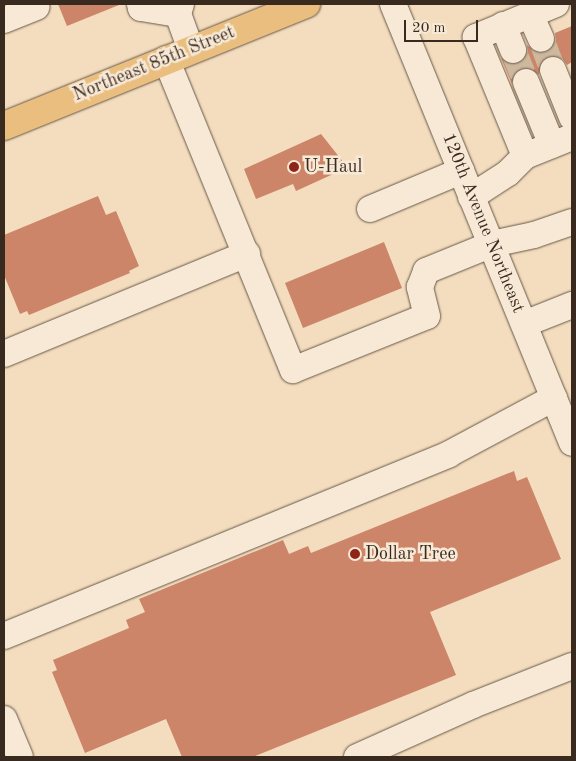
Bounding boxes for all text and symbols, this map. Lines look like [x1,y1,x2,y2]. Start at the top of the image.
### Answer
scale bar [406,10,480,42]
text: 20 m [412,21,446,36]
street label: Northeast 85th Street [70,22,238,106]
street label: 120th Avenue Northeast [437,130,529,316]
place label: U-Haul [304,156,362,178]
marker: U-Haul [288,161,300,173]
place label: Dollar Tree [365,543,456,565]
marker: Dollar Tree [349,548,361,560]

